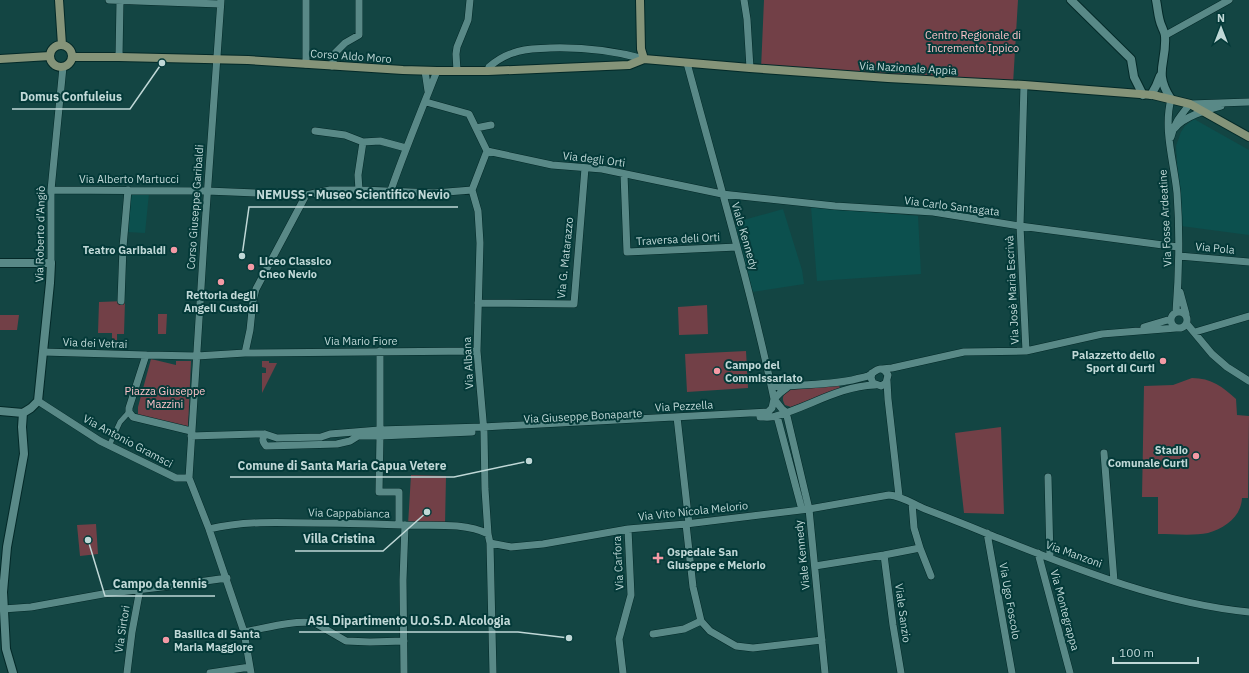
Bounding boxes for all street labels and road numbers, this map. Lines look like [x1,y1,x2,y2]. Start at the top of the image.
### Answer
street label: Corso Aldo Moro [310,46,392,66]
street label: Via Nazionale Appia [859,58,957,78]
street label: Corso Giuseppe Garibaldi [184,144,206,270]
street label: Via degli Orti [562,148,626,170]
street label: Via Fosse Ardeatine [1155,169,1175,267]
street label: Via Alberto Martucci [79,172,179,186]
street label: Via Roberto d'Angiò [32,186,48,282]
street label: Via Carlo Santagata [903,193,1001,219]
street label: Viale Kennedy [729,200,762,272]
street label: Via G. Matarazzo [554,217,576,299]
street label: Traversa deli Orti [636,230,720,248]
street label: Via Josè Maria Escrivà [1002,235,1022,345]
street label: Via Pola [1195,239,1235,257]
street label: Via Mario Fiore [324,334,398,348]
street label: Via dei Vetrai [62,335,128,351]
street label: Via Albana [460,336,476,390]
street label: Via Pezzella [655,397,714,415]
street label: Via Giuseppe Bonaparte [523,406,643,426]
street label: Via Antonio Gramsci [81,411,175,471]
street label: Via Vito Nicola Melorio [637,498,749,524]
street label: Via Cappabianca [308,505,390,521]
street label: Viale Kennedy [791,519,813,591]
street label: Via Carfora [610,535,626,590]
street label: Via Manzoni [1044,537,1104,571]
street label: Via Ugo Foscolo [996,561,1024,641]
street label: Via Montegrappa [1047,568,1083,652]
street label: Viale Sanzio [892,583,914,643]
street label: Via Sirtori [111,604,133,654]

